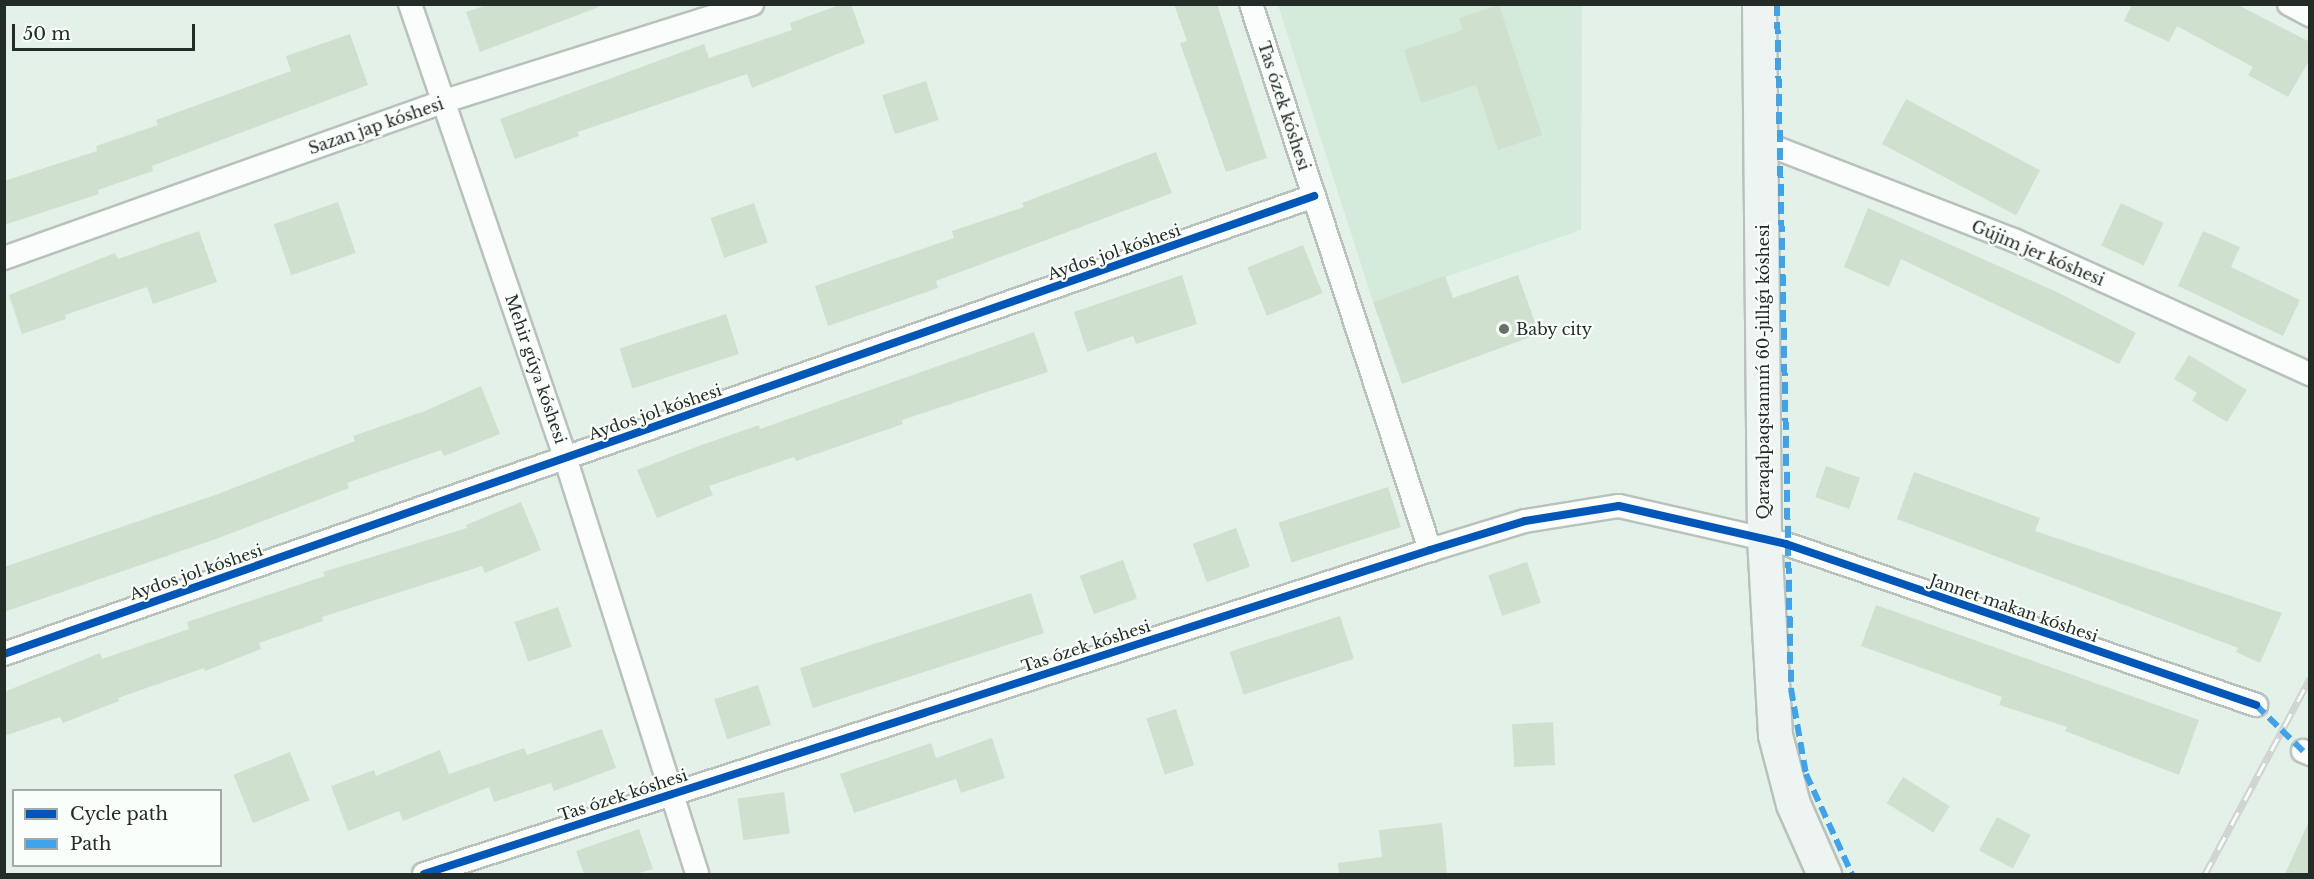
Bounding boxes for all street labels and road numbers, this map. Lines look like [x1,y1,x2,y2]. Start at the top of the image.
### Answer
street label: Tas ózek kóshesi [1254,39,1314,173]
street label: Sazan jap kóshesi [306,94,446,158]
street label: Gújim jer kóshesi [1968,216,2108,290]
street label: Aydos jol kóshesi [1045,220,1183,284]
street label: Qaraqalpaqstannıń 60-jıllıǵı kóshesi [1753,224,1773,520]
street label: Mehir gúyа kóshesi [501,292,571,446]
street label: Aydos jol kóshesi [586,380,724,444]
street label: Aydos jol kóshesi [127,540,265,604]
street label: Jannet makan kóshesi [1927,570,2101,646]
street label: Tas ózek kóshesi [1019,616,1153,676]
street label: Tas ózek kóshesi [556,765,690,825]

